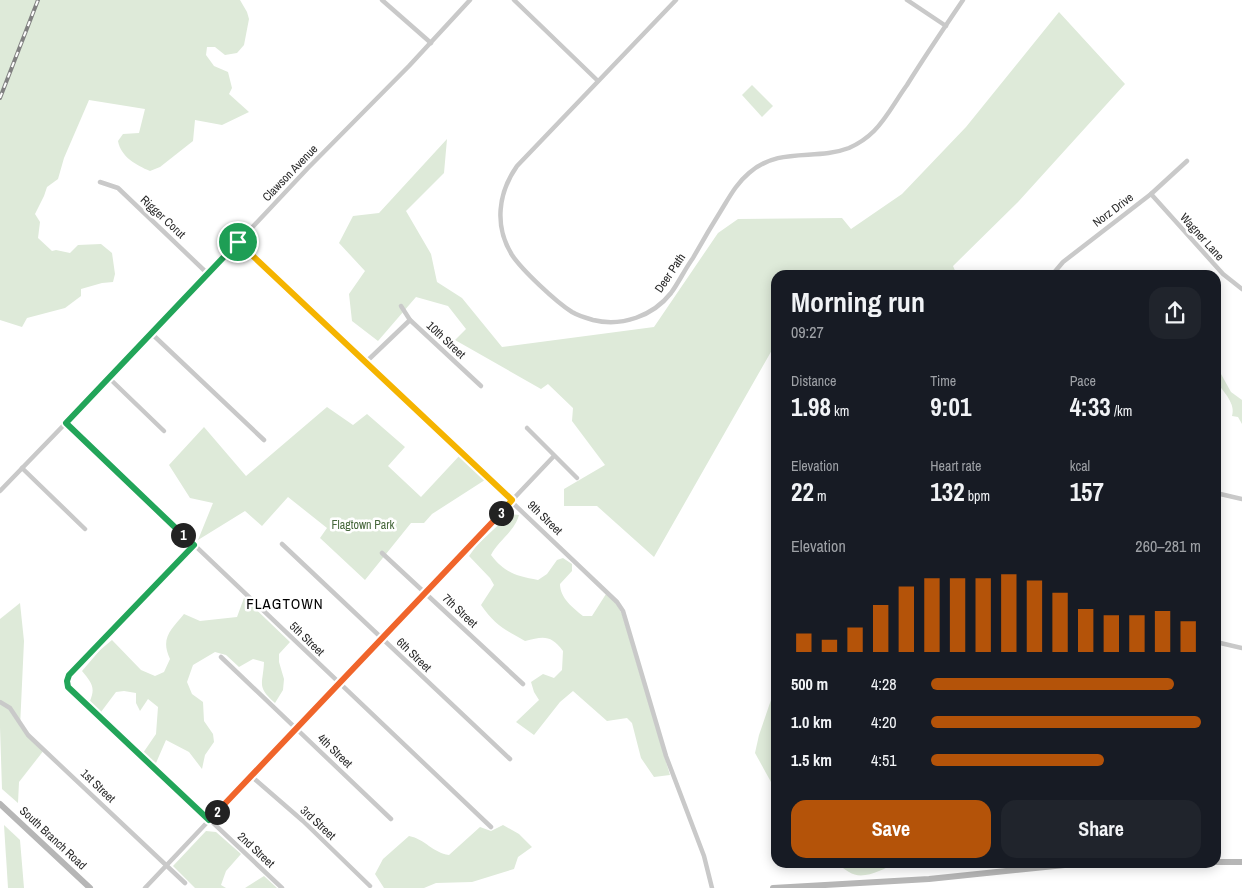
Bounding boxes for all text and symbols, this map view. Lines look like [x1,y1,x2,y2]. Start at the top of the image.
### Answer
street label: Clawson Avenue [259,141,321,205]
street label: Norz Drive [1089,189,1137,231]
street label: Rigger Corut [137,192,189,242]
street label: Wagner Lane [1176,210,1228,264]
pin [217,221,259,263]
icon: arrive [224,228,252,256]
street label: Deer Path [651,250,689,296]
text: Morning run [791,283,925,321]
button: share [1149,287,1201,339]
street label: 10th Street [423,318,469,362]
text: 09:27 [791,321,824,343]
text: Distance [791,372,836,390]
text: Time [930,372,956,390]
text: Pace [1070,372,1096,390]
text: 1.98 [791,390,831,424]
text: 9:01 [930,390,971,424]
text: 4:33 [1070,390,1111,424]
text: km [831,402,849,420]
text: /km [1111,402,1132,420]
text: Elevation [791,457,839,475]
text: Heart rate [930,457,981,475]
text: kcal [1070,457,1090,475]
text: 22 [791,475,814,509]
text: 132 [930,475,965,509]
text: 157 [1070,475,1104,509]
text: m [814,487,827,505]
text: bpm [965,487,990,505]
street label: 9th Street [524,497,566,539]
pin: 3 [488,500,514,526]
text: 3 [498,504,505,522]
park label: Flagtown Park [332,517,395,533]
pin: 1 [170,522,196,548]
text: 1 [180,526,187,544]
text: Elevation [791,535,846,557]
text: 260–281 m [1135,535,1201,557]
street label: 7th Street [439,591,481,632]
district label: FLAGTOWN [246,593,324,614]
street label: 5th Street [286,618,328,660]
street label: 6th Street [393,634,435,676]
text: 500 m [791,673,828,695]
text: 4:28 [871,673,897,695]
text: 1.0 km [791,711,832,733]
text: 4:20 [871,711,897,733]
street label: 4th Street [314,730,356,772]
text: 1.5 km [791,749,832,771]
text: 4:51 [871,749,897,771]
street label: 1st Street [77,766,119,807]
pin: 2 [204,800,230,824]
button: Save [791,800,991,858]
button: Share [1001,800,1201,858]
street label: 3rd Street [297,802,339,844]
street label: South Branch Road [16,803,90,873]
text: 2 [214,803,221,821]
street label: 2nd Street [234,829,278,872]

